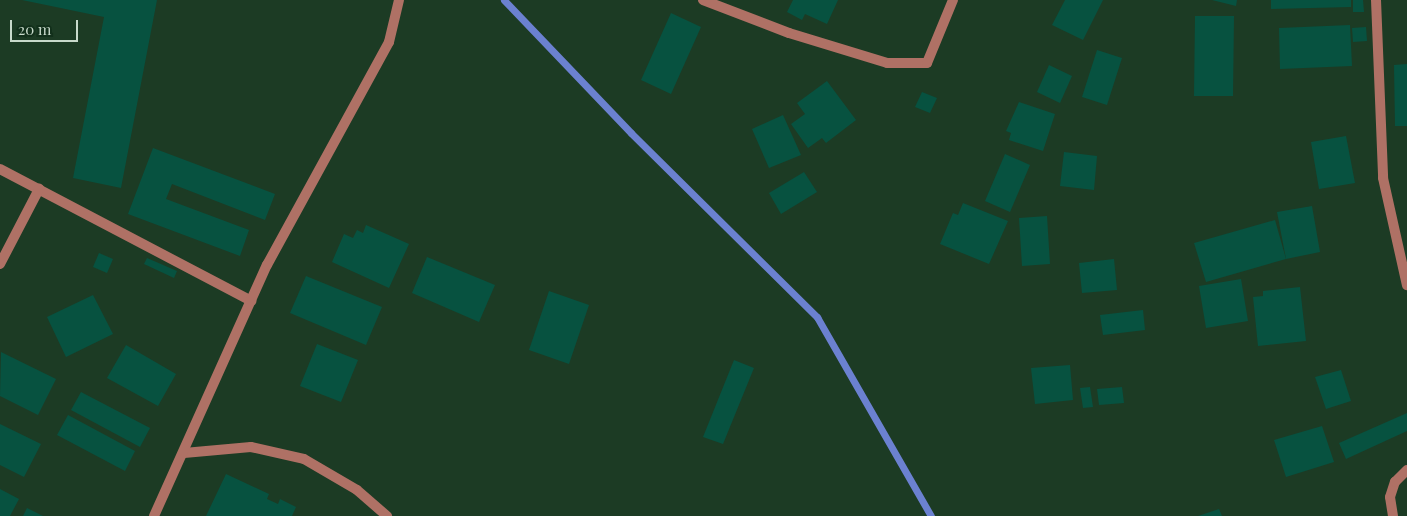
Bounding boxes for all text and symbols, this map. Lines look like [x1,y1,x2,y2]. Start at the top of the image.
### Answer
scale bar [12,10,80,42]
text: 20 m [18,19,51,39]

